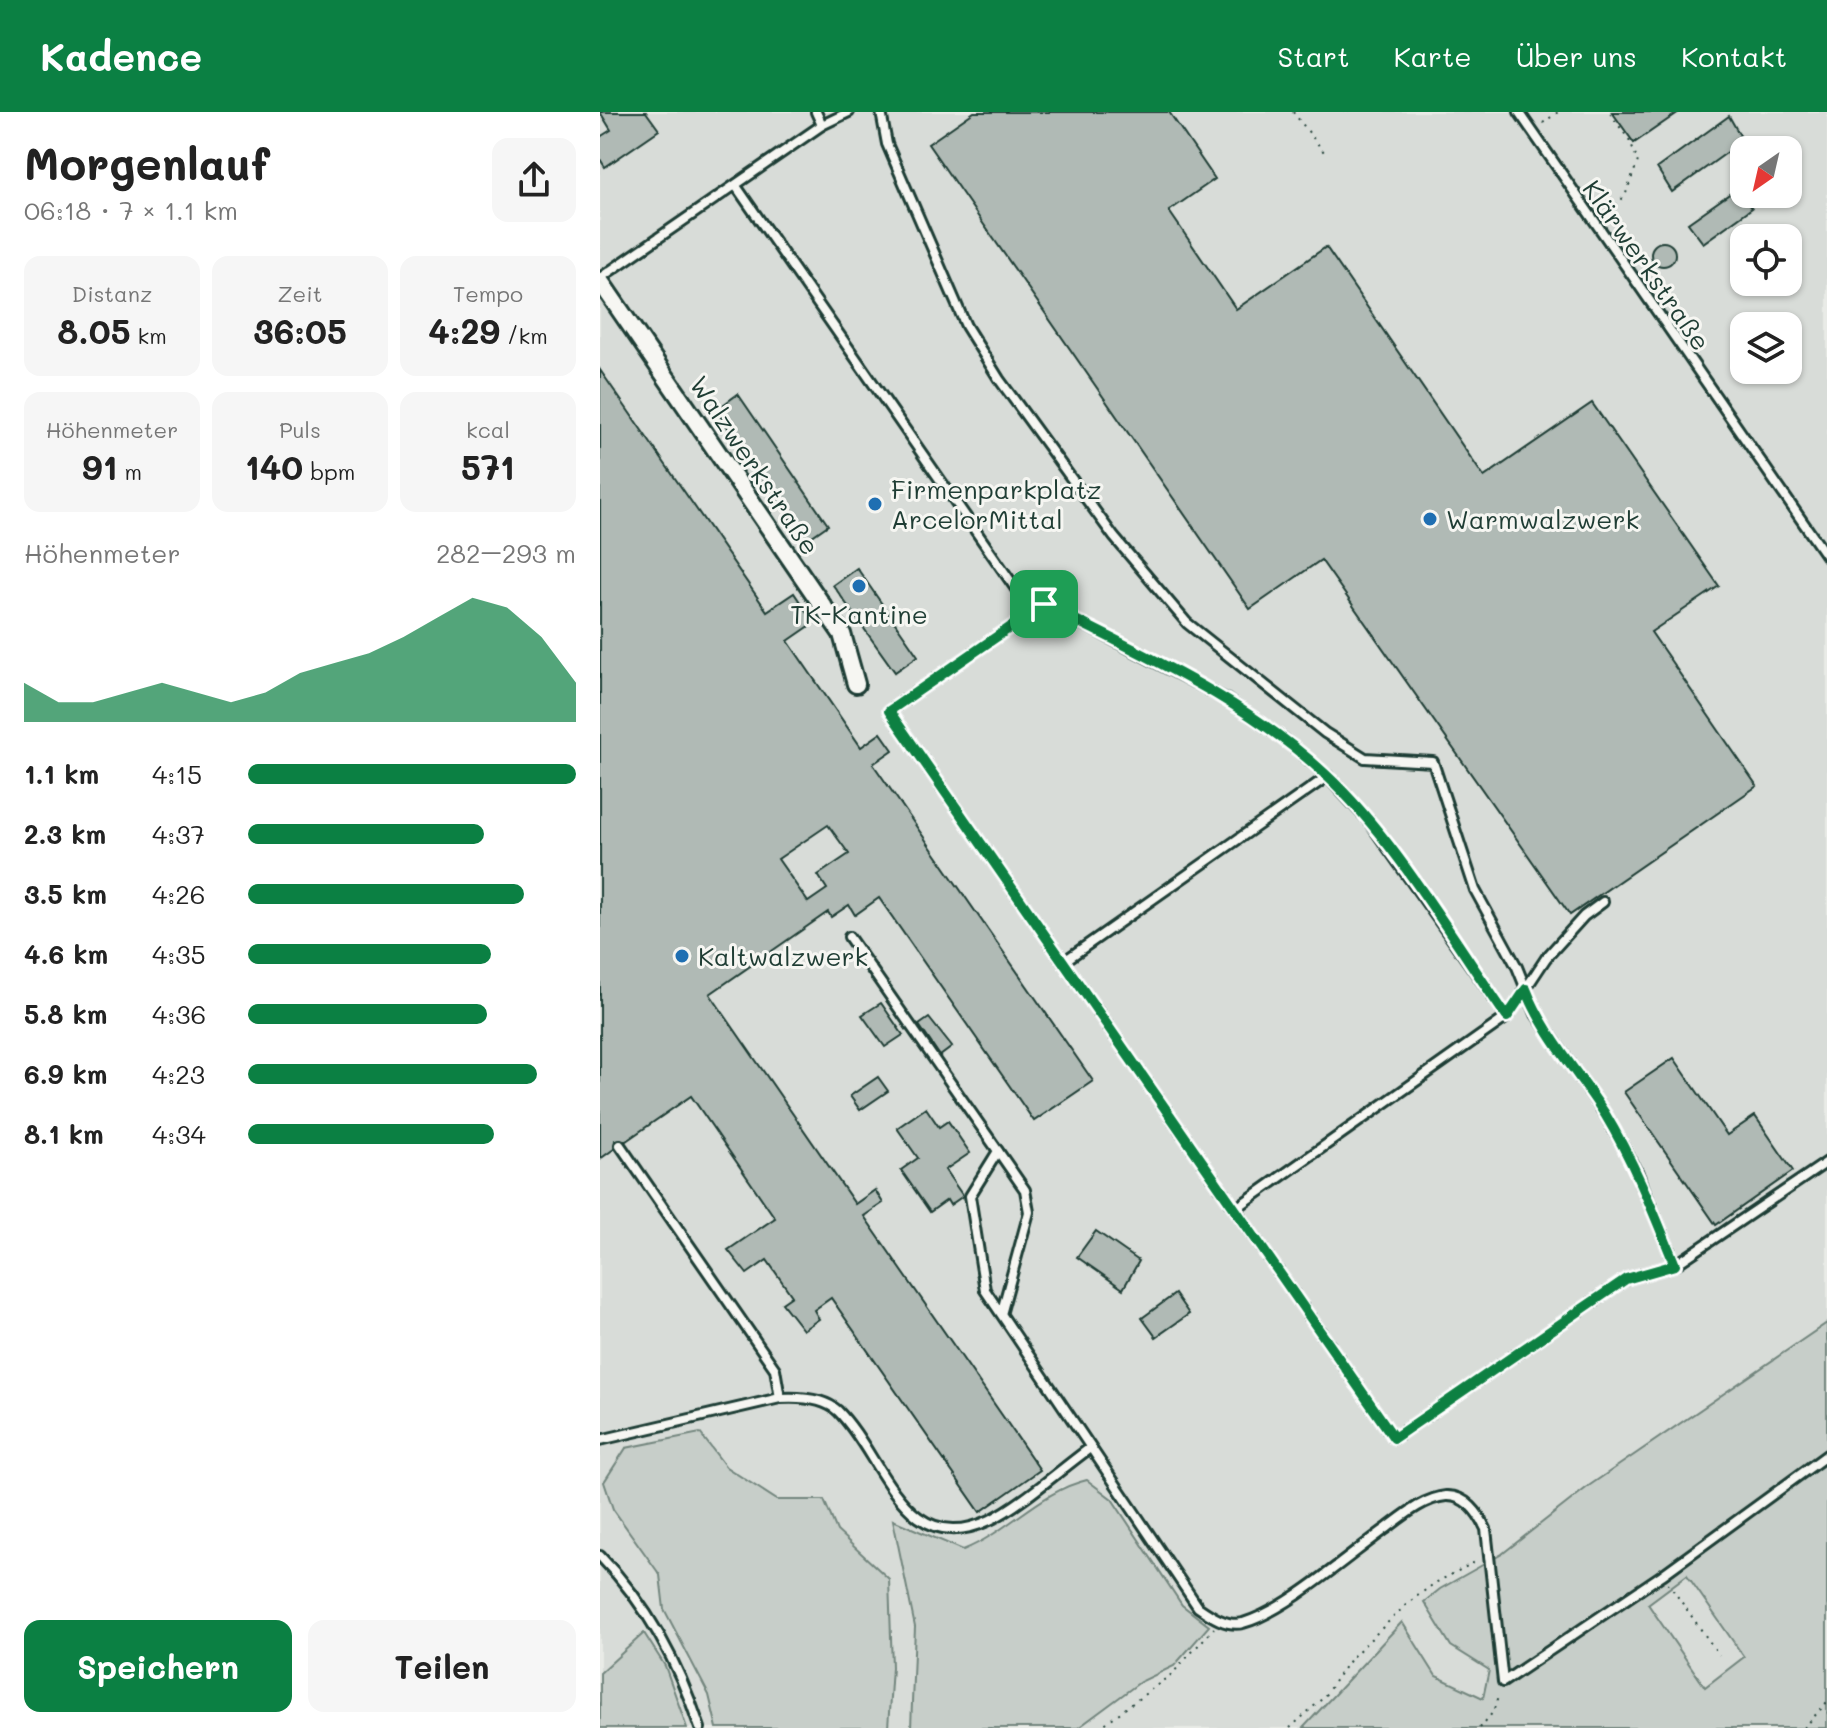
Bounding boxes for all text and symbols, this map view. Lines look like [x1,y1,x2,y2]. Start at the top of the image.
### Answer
text: Kadence [40,31,202,81]
text: Start [1278,38,1349,74]
text: Karte [1393,38,1472,74]
text: Über uns [1516,38,1637,74]
text: Kontakt [1681,38,1787,74]
text: Morgenlauf [24,134,270,191]
north arrow [1730,136,1802,208]
map controls [1730,136,1802,384]
button: share [492,138,576,222]
street label: Klärwerkstraße [1576,173,1718,357]
text: 06:18 · 7 × 1.1 km [24,193,238,227]
button: locate [1730,224,1802,296]
text: Distanz [72,279,152,308]
text: Zeit [278,279,322,308]
text: Tempo [453,279,523,308]
text: 8.05 [57,308,131,353]
text: 36:05 [253,308,347,353]
text: 4:29 [428,308,500,353]
button: layers [1730,312,1802,384]
text: km [131,321,167,350]
text: /km [500,321,548,350]
street label: Walzwerkstraße [682,369,828,561]
text: Höhenmeter [46,415,178,444]
text: Puls [279,415,321,444]
text: kcal [466,415,510,444]
text: 91 [82,444,117,489]
text: 140 [245,444,303,489]
text: 571 [461,444,515,489]
text: m [117,457,142,486]
text: bpm [303,457,355,486]
place label: Firmenparkplatz ArcelorMittal [891,472,1102,536]
marker: Firmenparkplatz ArcelorMittal [866,495,884,513]
place label: Warmwalzwerk [1446,502,1639,536]
marker: Warmwalzwerk [1421,510,1439,528]
text: Höhenmeter [24,536,181,570]
text: 282–293 m [436,536,576,570]
pin [1010,570,1078,638]
marker: TK-Kantine [850,577,868,595]
icon: arrive [1022,582,1066,626]
place label: TK-Kantine [790,597,928,631]
text: 1.1 km [24,757,99,791]
text: 4:15 [152,757,202,791]
text: 2.3 km [24,817,106,851]
text: 4:37 [152,817,205,851]
text: 3.5 km [24,877,107,911]
text: 4:26 [152,877,206,911]
text: 4.6 km [24,937,108,971]
text: 4:35 [152,937,206,971]
place label: Kaltwalzwerk [698,939,868,973]
marker: Kaltwalzwerk [673,947,691,965]
text: 5.8 km [24,997,107,1031]
text: 4:36 [152,997,206,1031]
text: 6.9 km [24,1057,107,1091]
text: 4:23 [152,1057,205,1091]
text: 8.1 km [24,1117,104,1151]
text: 4:34 [152,1117,206,1151]
button: Speichern [24,1620,292,1712]
button: Teilen [308,1620,576,1712]

